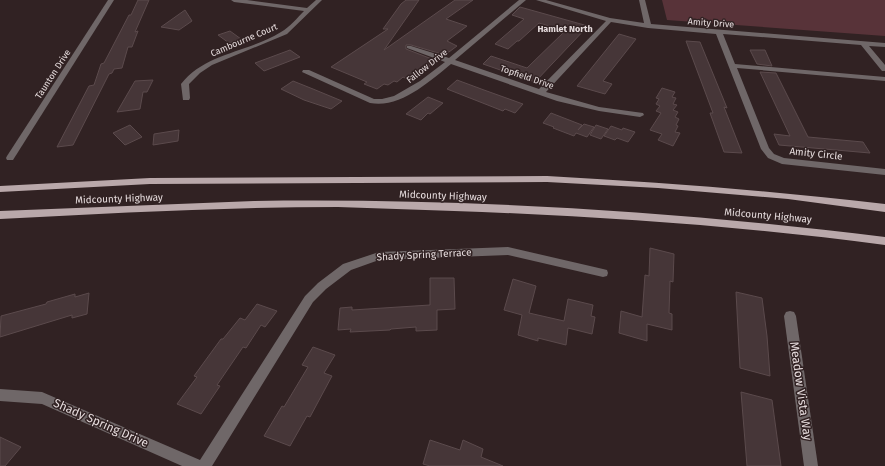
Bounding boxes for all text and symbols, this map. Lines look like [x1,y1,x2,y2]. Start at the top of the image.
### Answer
street label: Amity Drive [687,16,735,30]
street label: Cambourne Court [209,21,280,59]
district label: Hamlet North [537,24,593,34]
street label: Taunton Drive [33,47,73,101]
street label: Fallow Drive [405,47,449,85]
street label: Topfield Drive [499,63,555,91]
street label: Amity Circle [789,145,843,163]
street label: Midcounty Highway [399,188,487,204]
street label: Midcounty Highway [75,191,163,207]
street label: Midcounty Highway [724,206,812,226]
street label: Shady Spring Terrace [376,247,472,263]
street label: Meadow Vista Way [787,341,815,441]
street label: Shady Spring Drive [51,396,151,450]

